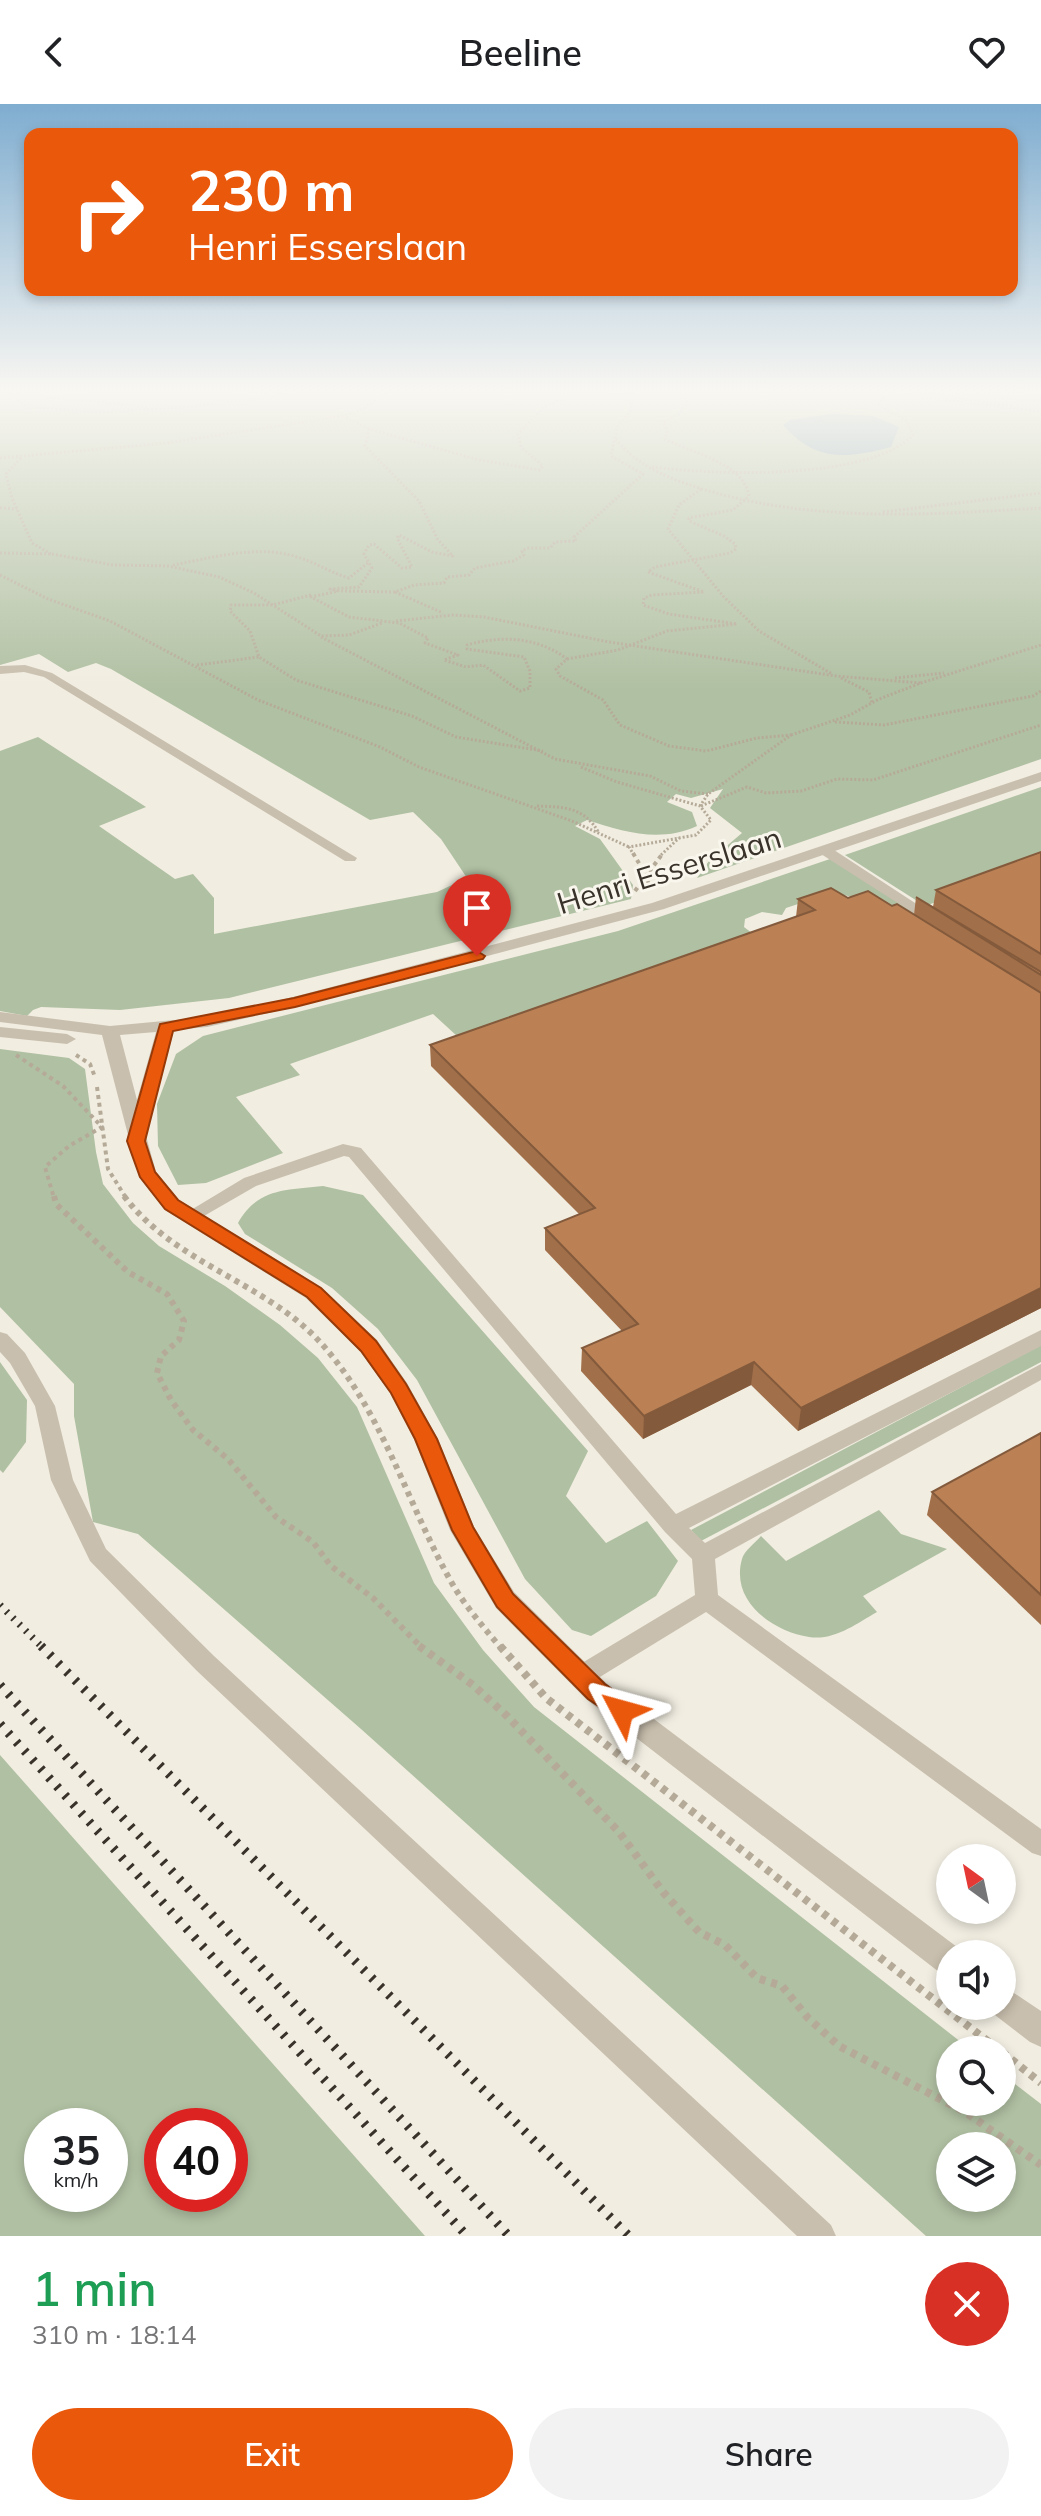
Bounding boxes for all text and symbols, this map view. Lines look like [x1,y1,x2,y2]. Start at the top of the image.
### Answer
icon: back [32,30,76,74]
text: Beeline [459,30,582,75]
icon: heart [965,30,1009,74]
text: 230 m [188,155,355,225]
icon: right [56,160,160,264]
text: Henri Esserslaan [188,224,467,269]
street label: Henri Esserslaan [552,818,786,922]
pin [443,874,511,956]
icon: arrive [455,886,499,930]
position arrow [580,1669,664,1753]
north arrow [936,1844,1016,1924]
map controls [936,1844,1016,2212]
button: sound [936,1940,1016,2020]
button: search [936,2036,1016,2116]
speed limit sign: 40 [144,2108,248,2212]
text: 35 [52,2125,100,2175]
button: layers [936,2132,1016,2212]
text: km/h [53,2167,99,2192]
text: 1 min [32,2258,157,2318]
button: close [925,2262,1009,2346]
text: 310 m · 18:14 [32,2318,196,2351]
button: Exit [32,2408,513,2500]
button: Share [529,2408,1009,2500]

